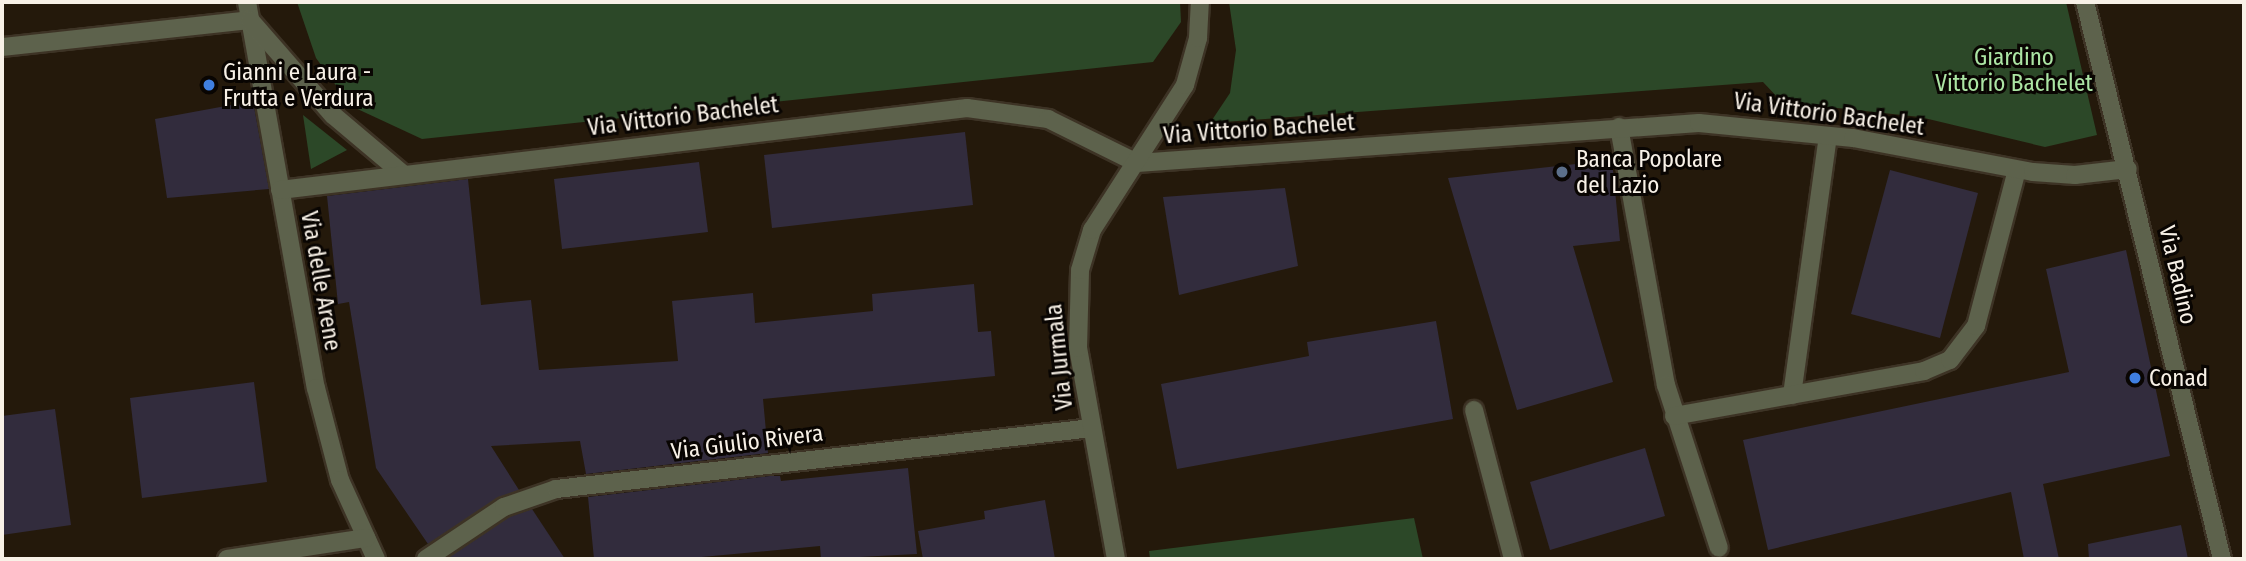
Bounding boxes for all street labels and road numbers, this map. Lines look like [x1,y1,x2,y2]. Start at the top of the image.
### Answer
street label: Via Vittorio Bachelet [1732,87,1926,141]
street label: Via Vittorio Bachelet [586,91,780,141]
street label: Via Vittorio Bachelet [1162,109,1356,149]
street label: Via delle Arene [295,209,347,353]
street label: Via Badino [2153,223,2203,327]
street label: Via Jurmala [1040,303,1078,411]
street label: Via Giulio Rivera [669,419,825,465]

